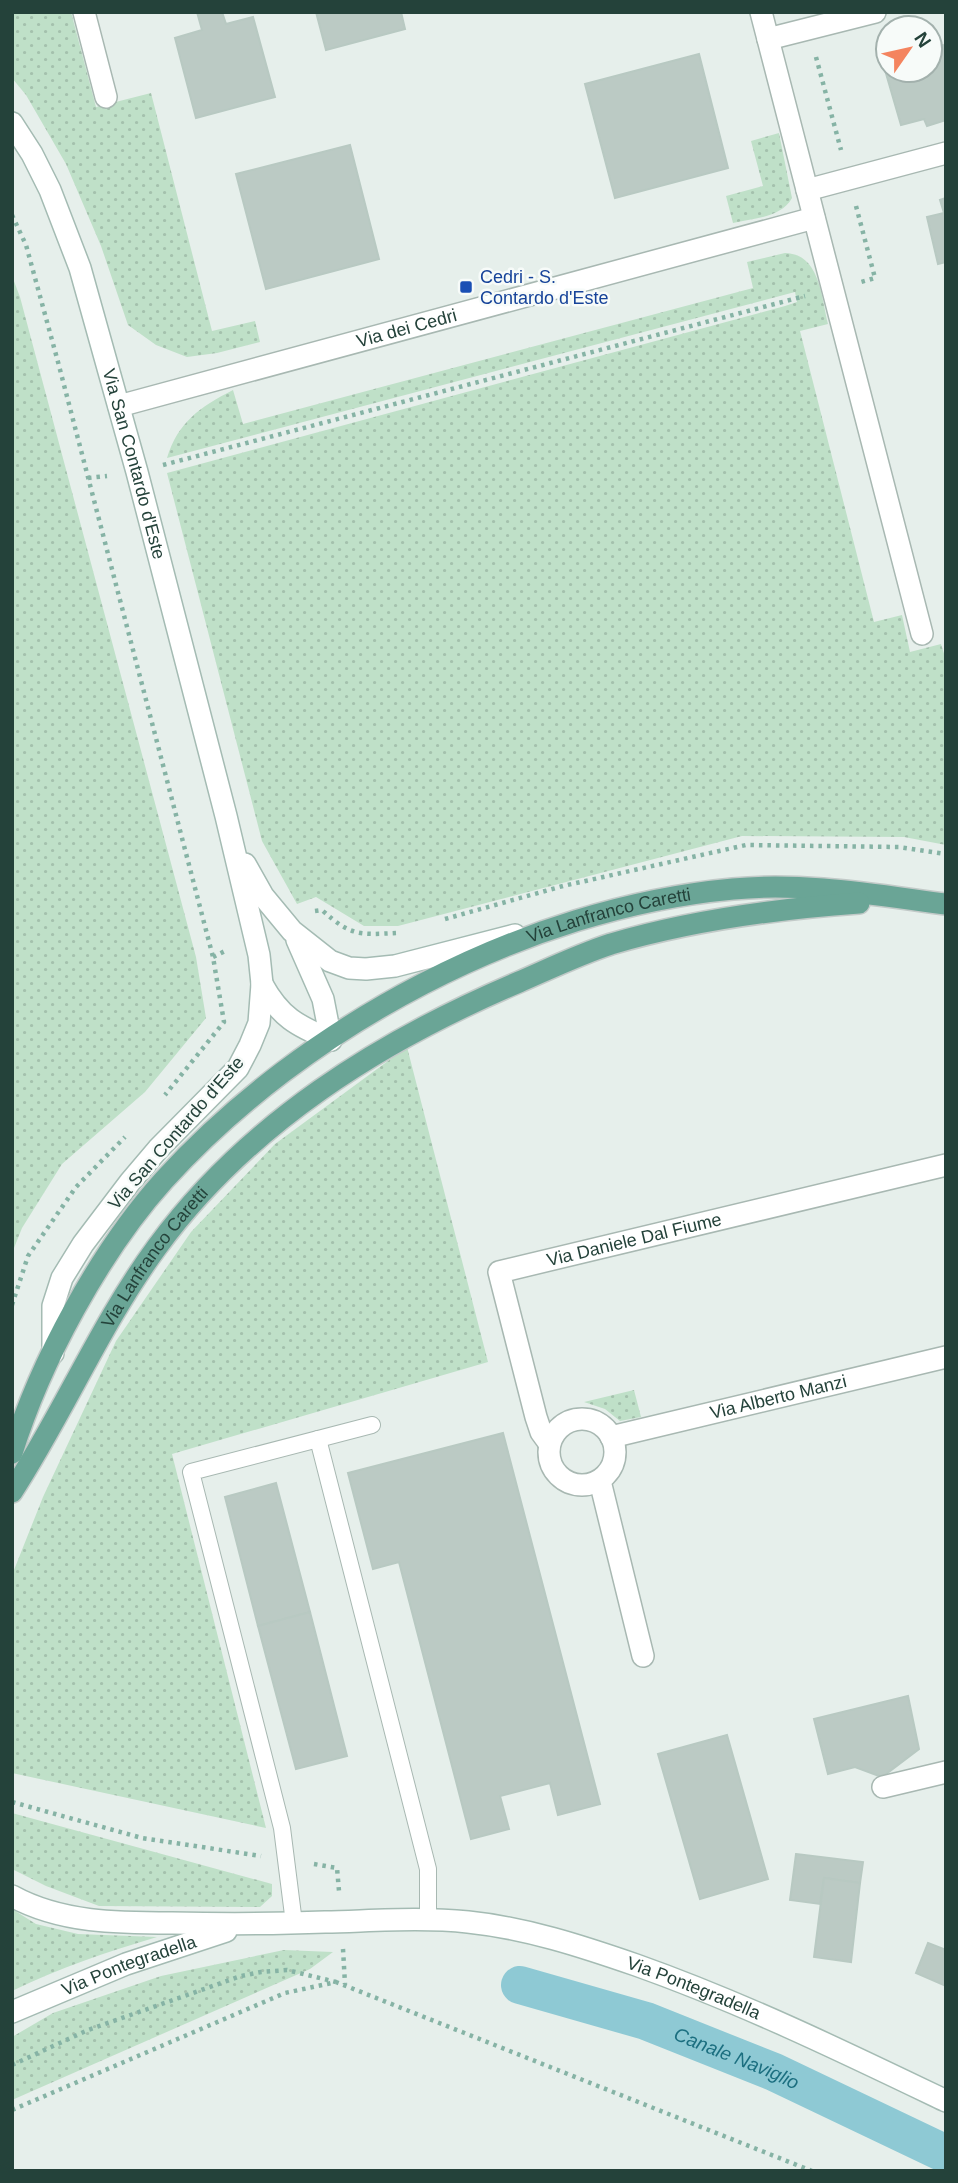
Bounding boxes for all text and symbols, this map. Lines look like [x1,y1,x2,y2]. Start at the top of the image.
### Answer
north arrow [874,14,944,84]
text: N [910,28,935,51]
place label: Cedri - S. Contardo d'Este [480,267,609,308]
marker: Cedri - S. Contardo d'Este [458,279,474,295]
street label: Via dei Cedri [354,305,459,351]
street label: Via San Contardo d'Este [99,367,169,561]
street label: Via Lanfranco Caretti [524,884,692,947]
street label: Via San Contardo d'Este [104,1052,248,1214]
street label: Via Lanfranco Caretti [98,1183,212,1331]
street label: Via Daniele Dal Fiume [545,1209,723,1270]
street label: Via Alberto Manzi [708,1371,849,1423]
street label: Via Pontegradella [59,1931,200,2000]
street label: Via Pontegradella [624,1953,764,2024]
water label: Canale Naviglio [671,2023,802,2093]

